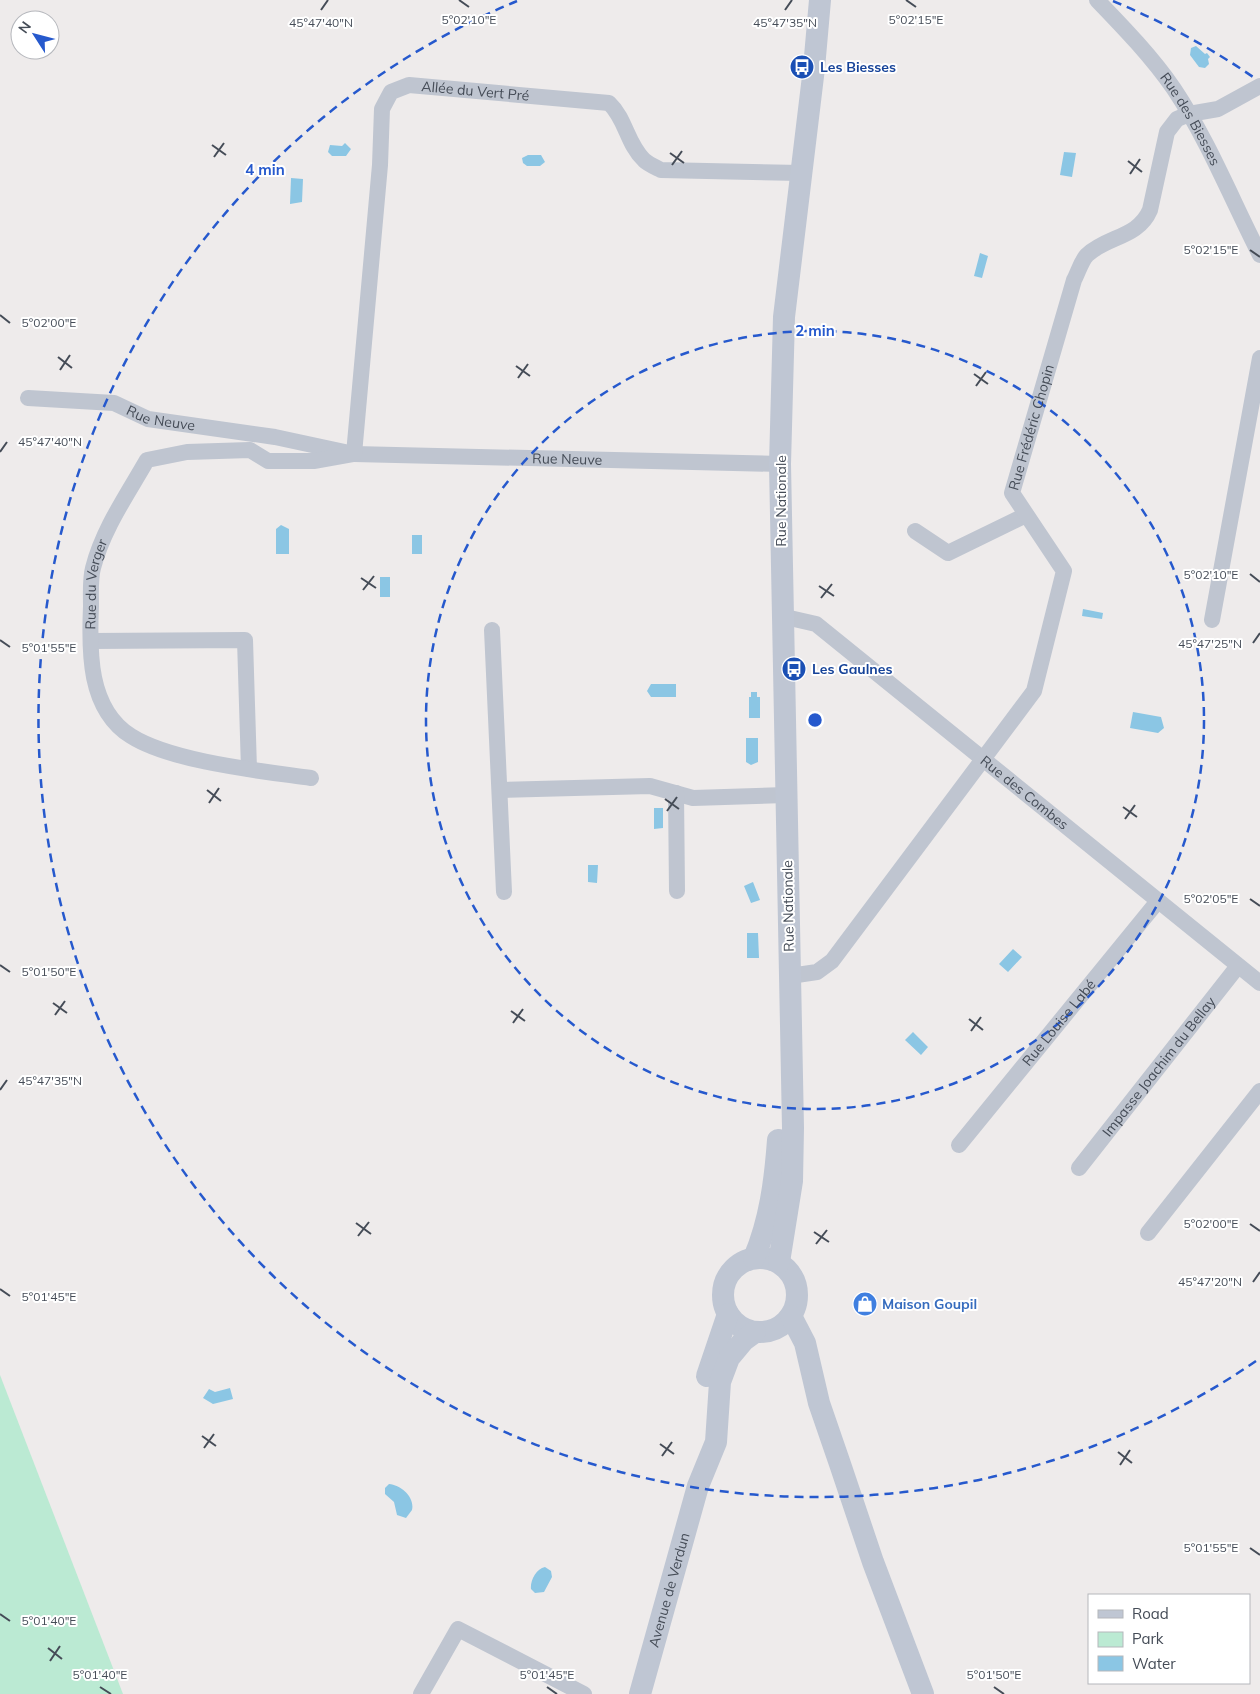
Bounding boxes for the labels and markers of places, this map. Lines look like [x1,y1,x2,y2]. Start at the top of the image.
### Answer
bus stop icon: Les Biesses [789,54,815,80]
place label: Les Biesses [820,58,896,76]
bus stop icon: Les Gaulnes [781,656,807,682]
place label: Les Gaulnes [812,660,892,678]
centre of rings [806,711,824,729]
shop icon: Maison Goupil [852,1291,878,1317]
place label: Maison Goupil [882,1295,977,1313]

